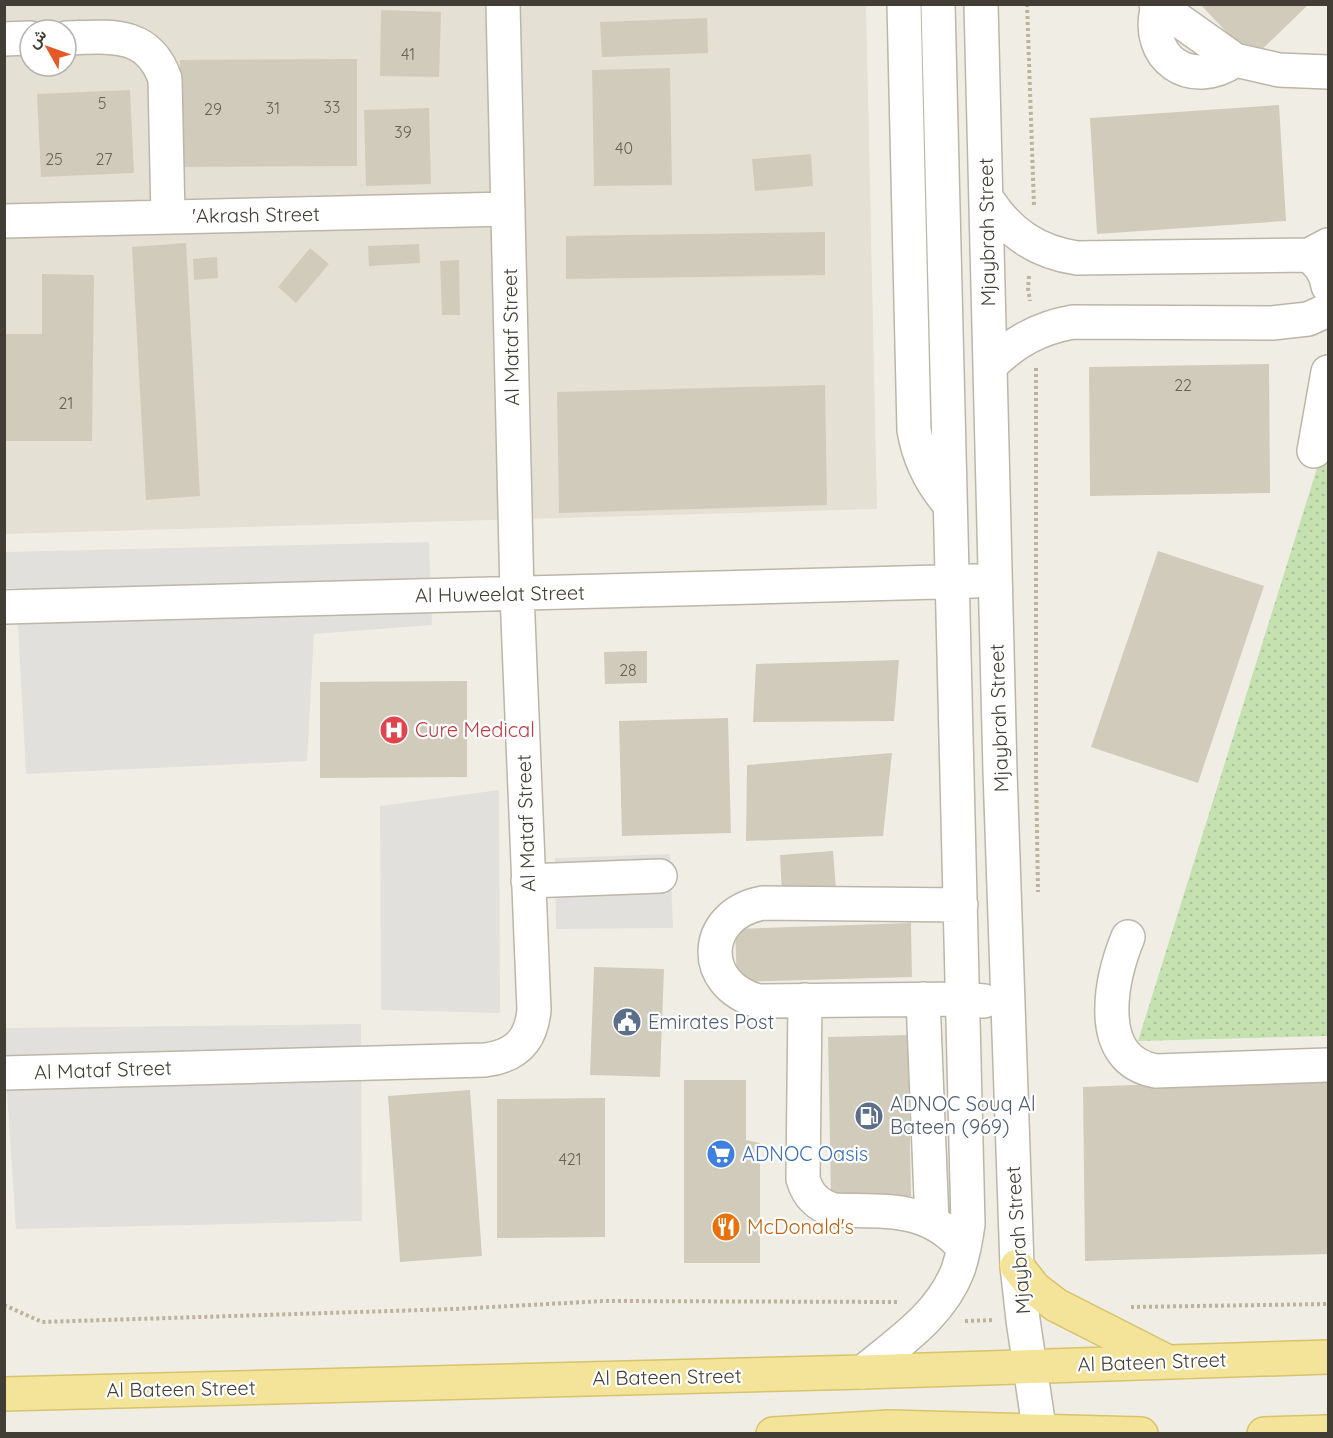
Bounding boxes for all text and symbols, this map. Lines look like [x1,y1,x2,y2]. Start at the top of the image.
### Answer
north arrow [18,18,78,78]
text: ش [23,25,50,52]
house number: 41 [401,44,415,64]
house number: 5 [98,93,106,113]
house number: 33 [324,97,340,117]
house number: 31 [266,98,280,118]
house number: 29 [204,99,222,119]
house number: 39 [394,122,412,142]
house number: 40 [615,138,633,158]
house number: 25 [45,149,63,169]
house number: 27 [96,149,112,169]
street label: Mjaybrah Street [973,157,1000,307]
street label: 'Akrash Street [192,201,320,228]
street label: Al Mataf Street [497,268,524,406]
house number: 22 [1174,375,1192,395]
house number: 21 [59,393,73,413]
street label: Al Huweelat Street [415,580,585,607]
street label: Mjaybrah Street [983,643,1014,793]
house number: 28 [619,660,637,680]
hospital icon: Cure Medical [378,714,410,746]
place label: Cure Medical [415,717,535,742]
street label: Al Mataf Street [511,753,540,892]
public building icon: Emirates Post [611,1006,643,1038]
place label: Emirates Post [648,1009,774,1034]
street label: Al Mataf Street [34,1055,173,1084]
place label: ADNOC Souq Al Bateen (969) [890,1091,1036,1139]
fuel station icon: ADNOC Souq Al Bateen (969) [853,1100,885,1132]
supermarket icon: ADNOC Oasis [705,1138,737,1170]
place label: ADNOC Oasis [742,1141,868,1166]
house number: 421 [558,1149,582,1169]
street label: Mjaybrah Street [1000,1165,1035,1315]
restaurant icon: McDonald's [710,1211,742,1243]
place label: McDonald's [747,1214,854,1239]
street label: Al Bateen Street [1077,1346,1227,1377]
street label: Al Bateen Street [592,1363,742,1390]
street label: Al Bateen Street [106,1375,256,1402]

